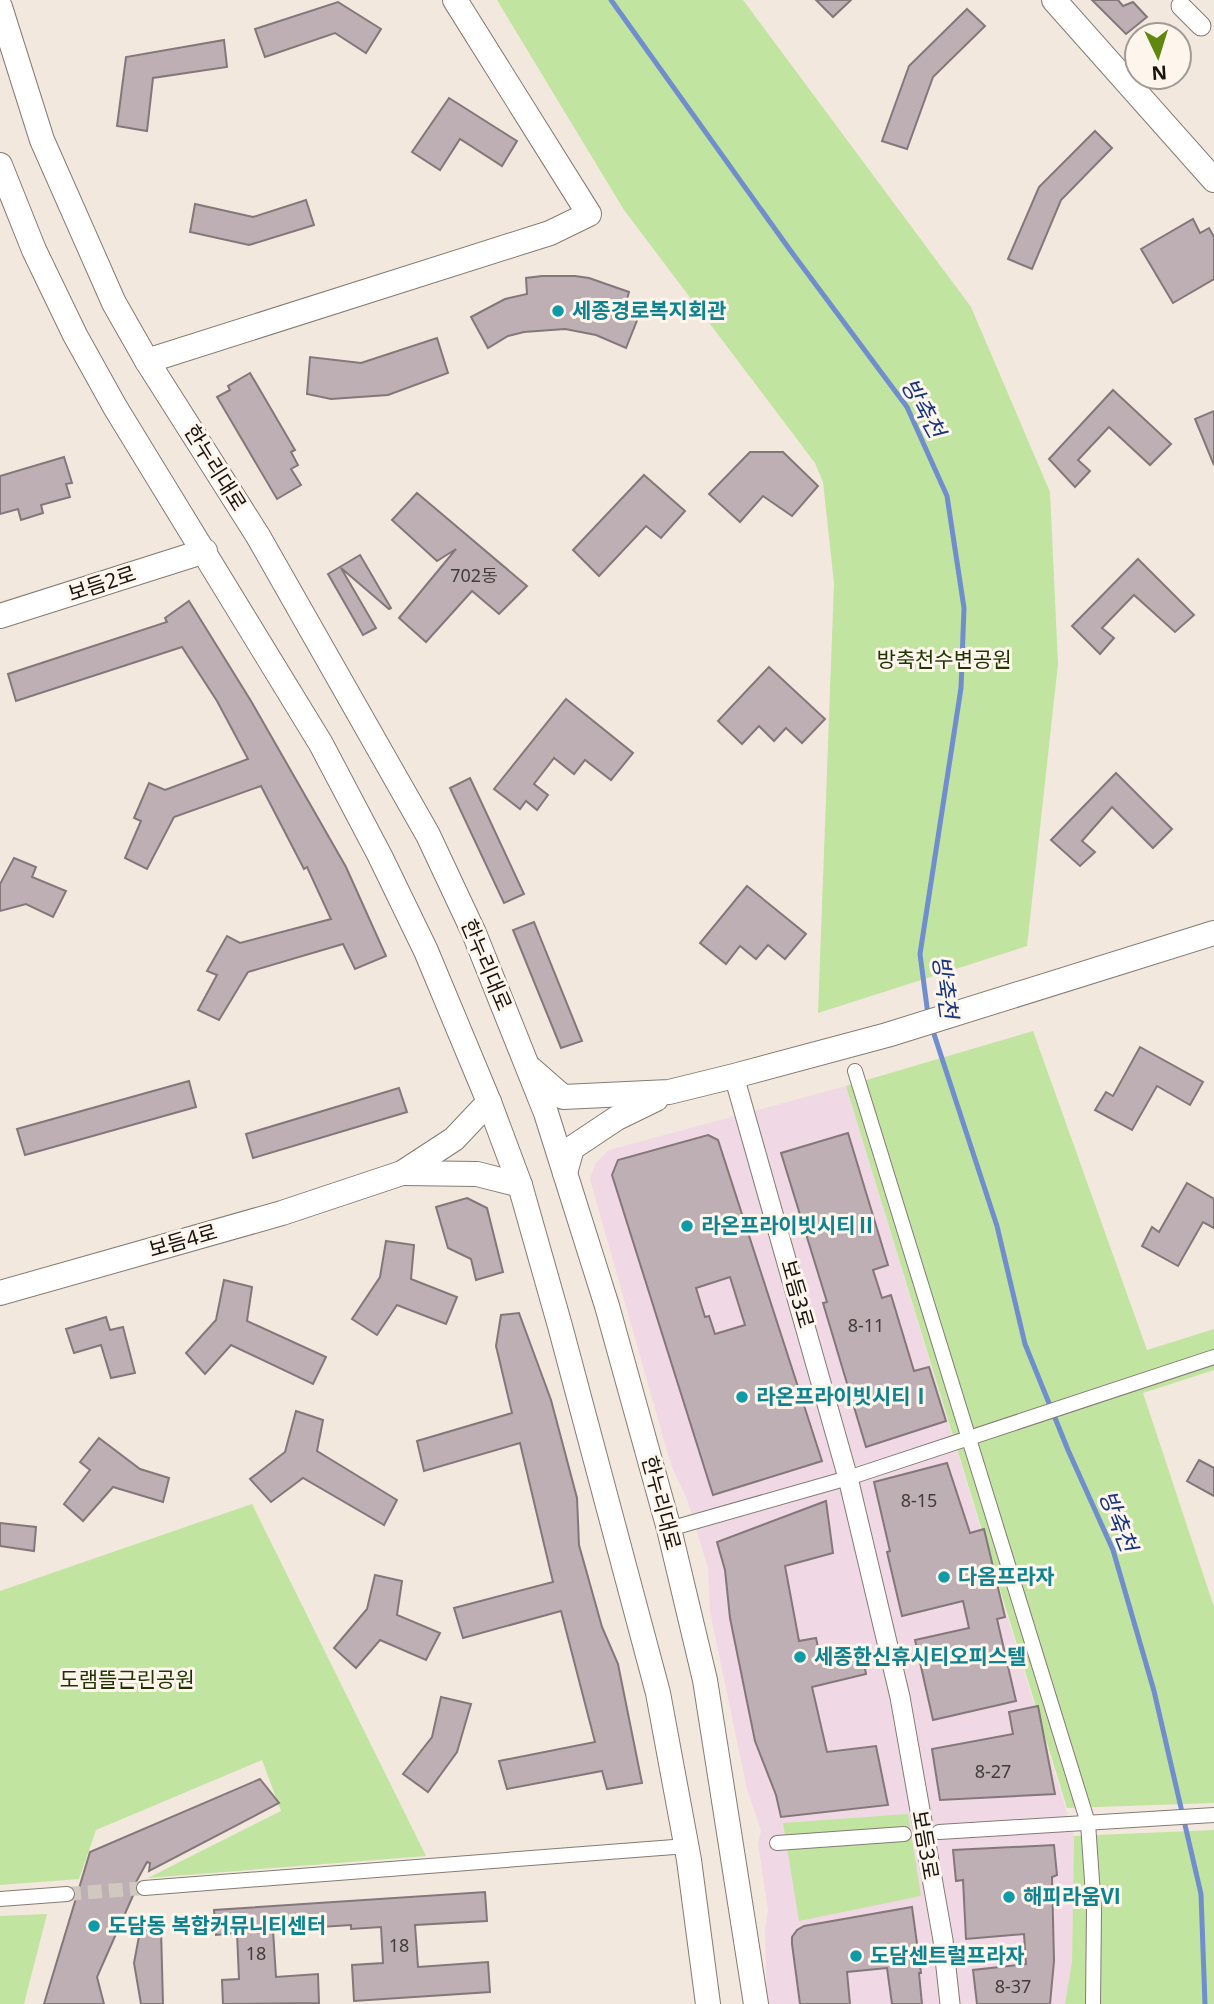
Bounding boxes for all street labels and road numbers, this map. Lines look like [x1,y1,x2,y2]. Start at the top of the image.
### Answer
street label: 한누리대로 [178,419,253,516]
street label: 보듬2로 [64,559,139,607]
street label: 한누리대로 [455,915,519,1015]
street label: 보듬4로 [145,1217,220,1263]
street label: 보듬3로 [775,1256,821,1331]
street label: 한누리대로 [636,1452,688,1553]
street label: 보듬3로 [906,1808,946,1882]

